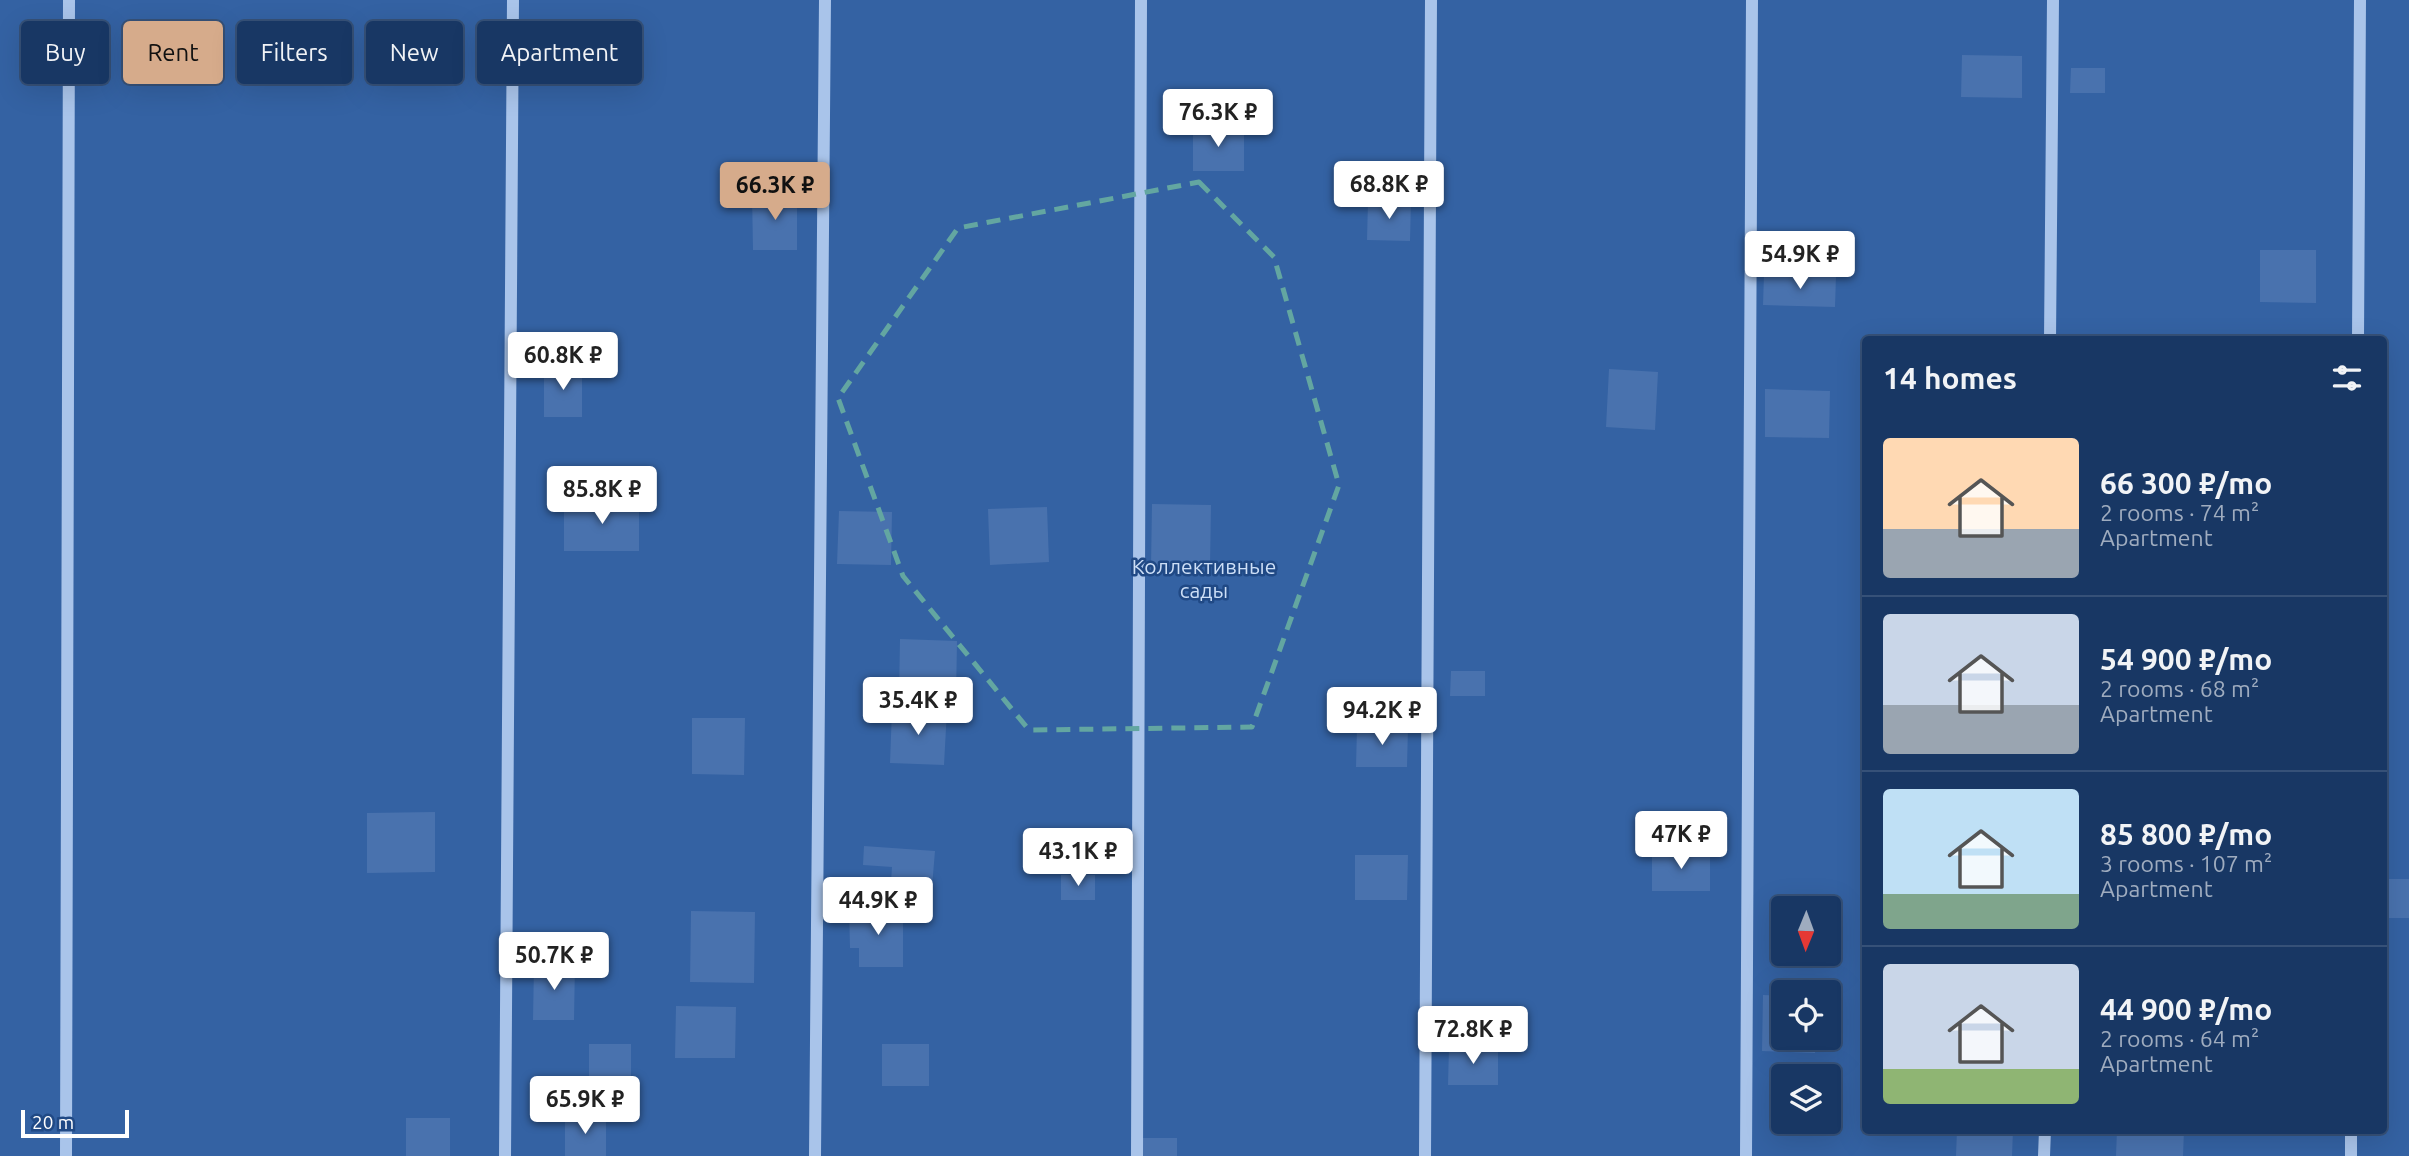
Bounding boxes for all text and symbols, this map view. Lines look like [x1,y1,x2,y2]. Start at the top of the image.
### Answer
chip: Buy [21,21,109,84]
chip: Rent [123,21,223,84]
chip: Filters [237,21,352,84]
chip: New [366,21,463,84]
chip: Apartment [477,21,642,84]
pin: 76.3K ₽ [1153,90,1283,149]
text: 76.3K ₽ [1179,99,1257,124]
pin: 66.3K ₽ [710,162,840,222]
pin: 68.8K ₽ [1324,162,1454,221]
text: 68.8K ₽ [1350,171,1428,196]
text: 66.3K ₽ [736,172,814,197]
pin: 54.9K ₽ [1735,232,1865,291]
text: 54.9K ₽ [1761,241,1839,266]
pin: 60.8K ₽ [498,332,628,392]
text: 60.8K ₽ [524,342,602,367]
icon: filters [2328,359,2366,397]
text: 14 homes [1883,361,2017,395]
pin: 85.8K ₽ [537,466,667,526]
icon: home [1939,466,2023,550]
text: 66 300 ₽/mo [2100,466,2272,500]
text: 85.8K ₽ [563,476,641,501]
text: 2 rooms · 74 m² [2100,500,2259,525]
text: Apartment [2100,525,2213,550]
park label: Коллективные сады [1132,554,1276,602]
icon: home [1939,642,2023,726]
text: 54 900 ₽/mo [2100,642,2272,676]
text: 2 rooms · 68 m² [2100,676,2259,701]
pin: 35.4K ₽ [853,678,983,737]
text: 35.4K ₽ [879,687,957,712]
pin: 94.2K ₽ [1317,688,1447,747]
text: 94.2K ₽ [1343,697,1421,722]
text: Apartment [2100,701,2213,726]
pin: 47K ₽ [1632,812,1730,871]
icon: home [1939,817,2023,901]
text: 85 800 ₽/mo [2100,817,2272,851]
text: 47K ₽ [1651,821,1711,846]
pin: 43.1K ₽ [1013,828,1143,888]
text: 43.1K ₽ [1039,838,1117,863]
text: 3 rooms · 107 m² [2100,851,2272,876]
text: Apartment [2100,876,2213,901]
pin: 44.9K ₽ [813,878,943,937]
text: 44.9K ₽ [839,887,917,912]
north arrow [1771,896,1841,966]
map controls [1771,896,1841,1134]
pin: 50.7K ₽ [489,932,619,992]
text: 50.7K ₽ [515,942,593,967]
button: locate [1771,980,1841,1050]
icon: home [1939,992,2023,1076]
text: 44 900 ₽/mo [2100,992,2272,1026]
pin: 72.8K ₽ [1408,1006,1538,1066]
text: 72.8K ₽ [1434,1016,1512,1041]
text: 2 rooms · 64 m² [2100,1026,2259,1051]
text: Apartment [2100,1051,2213,1076]
button: layers [1771,1064,1841,1134]
pin: 65.9K ₽ [520,1076,650,1136]
text: 65.9K ₽ [546,1086,624,1111]
scale bar [21,1107,130,1139]
text: 20 m [32,1111,74,1133]

